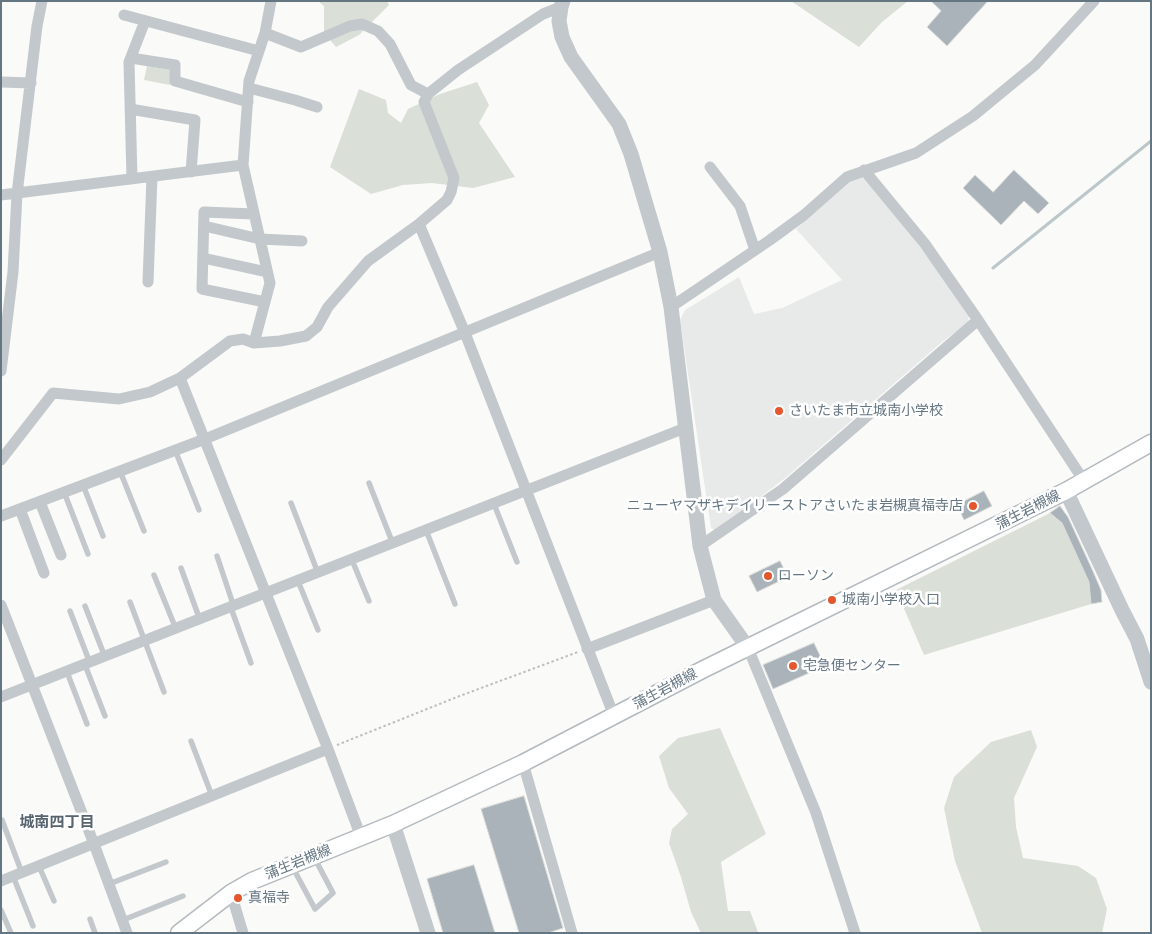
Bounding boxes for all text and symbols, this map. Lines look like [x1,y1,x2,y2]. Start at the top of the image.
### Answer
place label: さいたま市立城南小学校 [789,403,943,419]
marker: さいたま市立城南小学校 [773,405,785,417]
street label: 蒲生岩槻線 [993,487,1063,533]
place label: ニューヤマザキデイリーストアさいたま岩槻真福寺店 [627,498,963,514]
marker: ニューヤマザキデイリーストアさいたま岩槻真福寺店 [967,500,979,512]
place label: ローソン [778,568,834,584]
marker: ローソン [762,570,774,582]
place label: 城南小学校入口 [842,592,940,608]
marker: 城南小学校入口 [826,594,838,606]
place label: 宅急便センター [803,658,901,674]
marker: 宅急便センター [787,660,799,672]
street label: 蒲生岩槻線 [630,665,700,713]
district label: 城南四丁目 [20,813,94,831]
street label: 蒲生岩槻線 [262,841,334,883]
place label: 真福寺 [248,890,290,906]
marker: 真福寺 [232,892,244,904]

